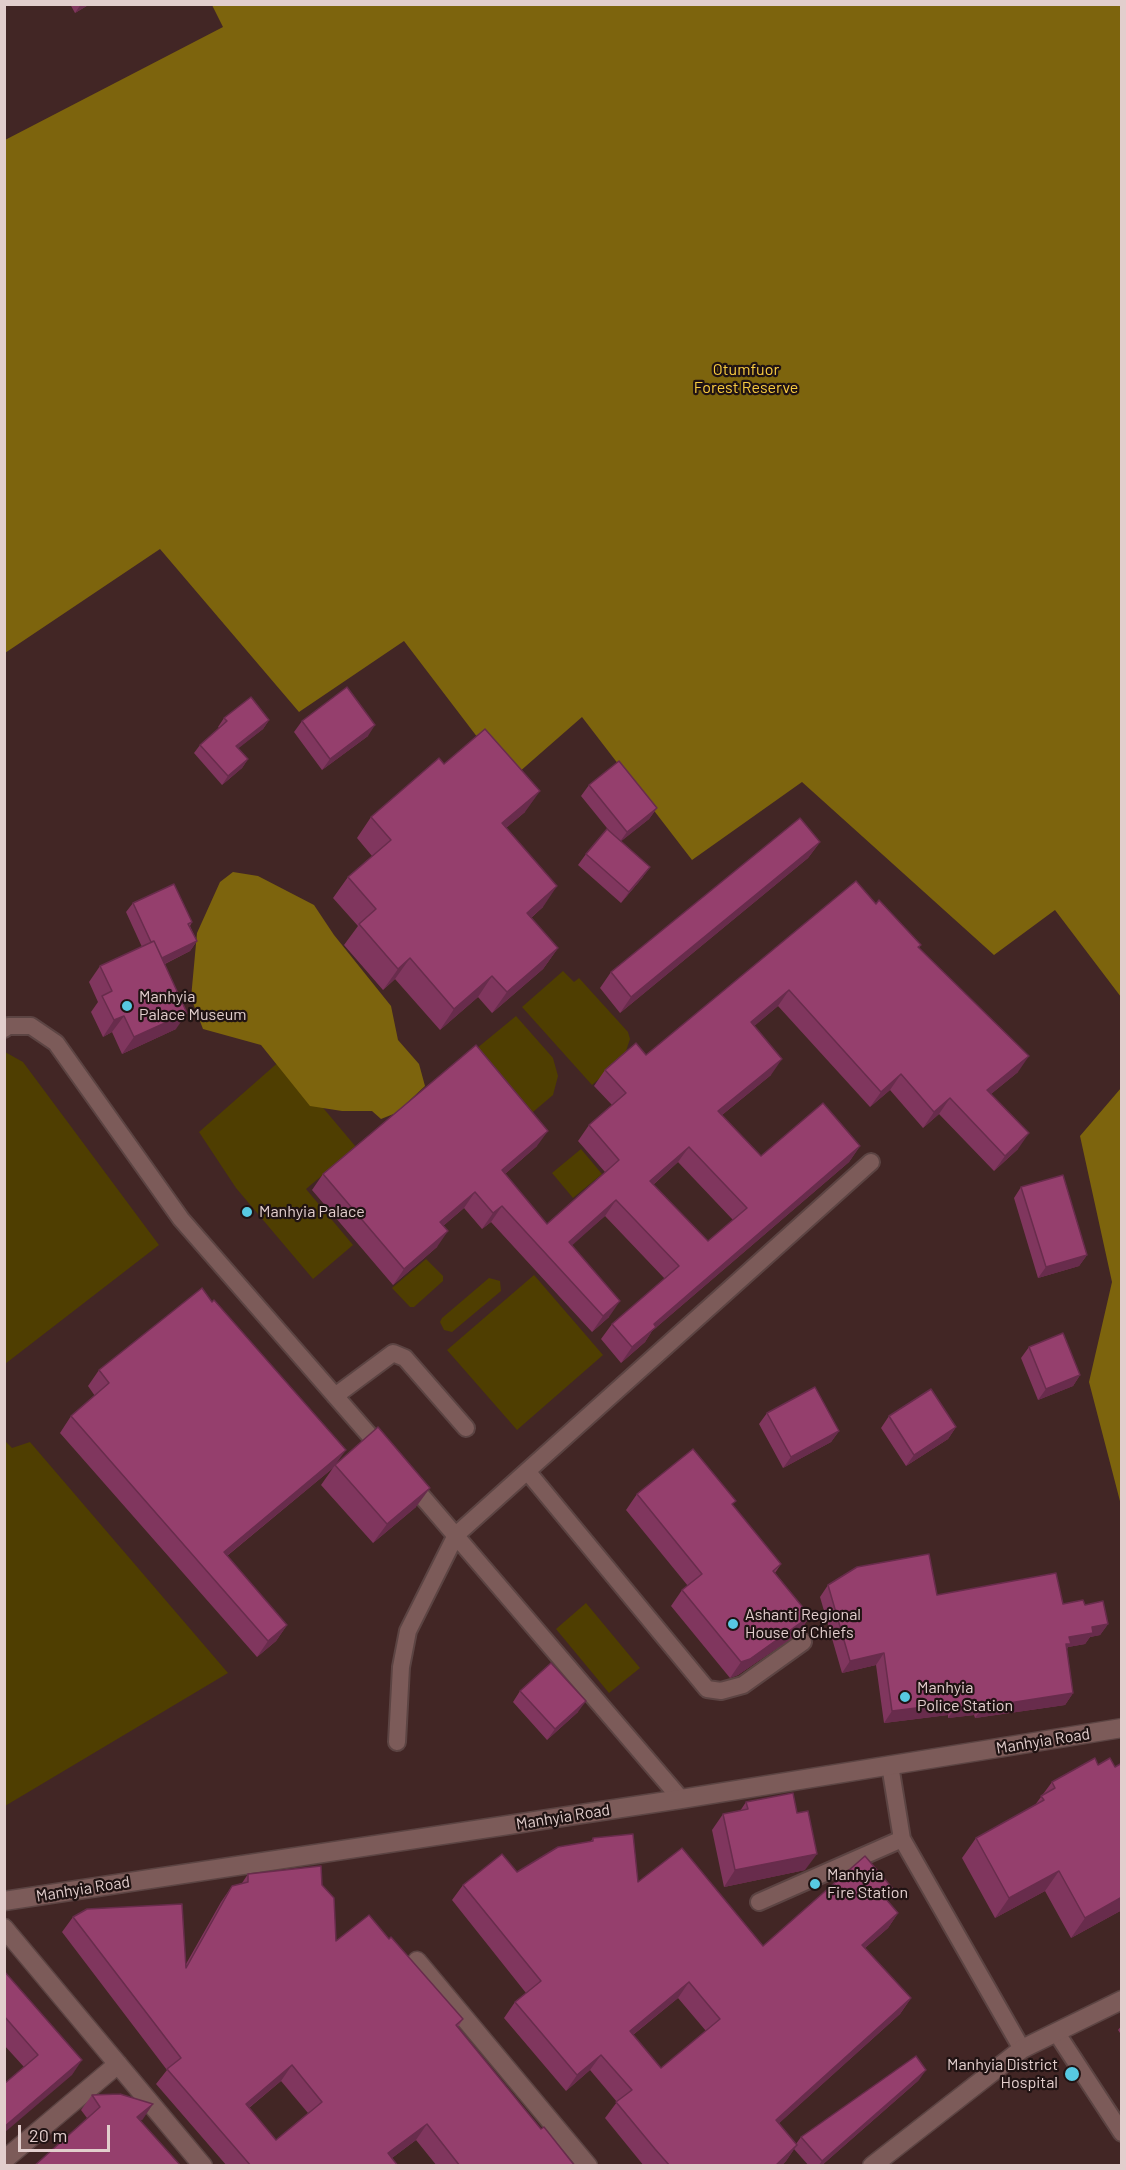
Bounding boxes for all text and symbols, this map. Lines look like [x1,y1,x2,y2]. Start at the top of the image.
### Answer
park label: Otumfuor Forest Reserve [694,360,798,398]
place label: Manhyia Palace Museum [139,987,247,1025]
marker: Manhyia Palace Museum [120,999,134,1013]
place label: Manhyia Palace [259,1202,365,1222]
marker: Manhyia Palace [240,1205,254,1219]
place label: Ashanti Regional House of Chiefs [745,1605,861,1643]
marker: Ashanti Regional House of Chiefs [726,1617,740,1631]
place label: Manhyia Police Station [917,1678,1013,1716]
marker: Manhyia Police Station [898,1690,912,1704]
street label: Manhyia Road [995,1724,1091,1758]
street label: Manhyia Road [515,1800,611,1834]
place label: Manhyia Fire Station [827,1865,908,1903]
street label: Manhyia Road [35,1872,131,1906]
marker: Manhyia Fire Station [808,1877,822,1891]
place label: Manhyia District Hospital [947,2055,1058,2093]
marker: Manhyia District Hospital [1063,2065,1081,2083]
scale bar [21,2113,112,2151]
text: 20 m [29,2124,67,2146]

